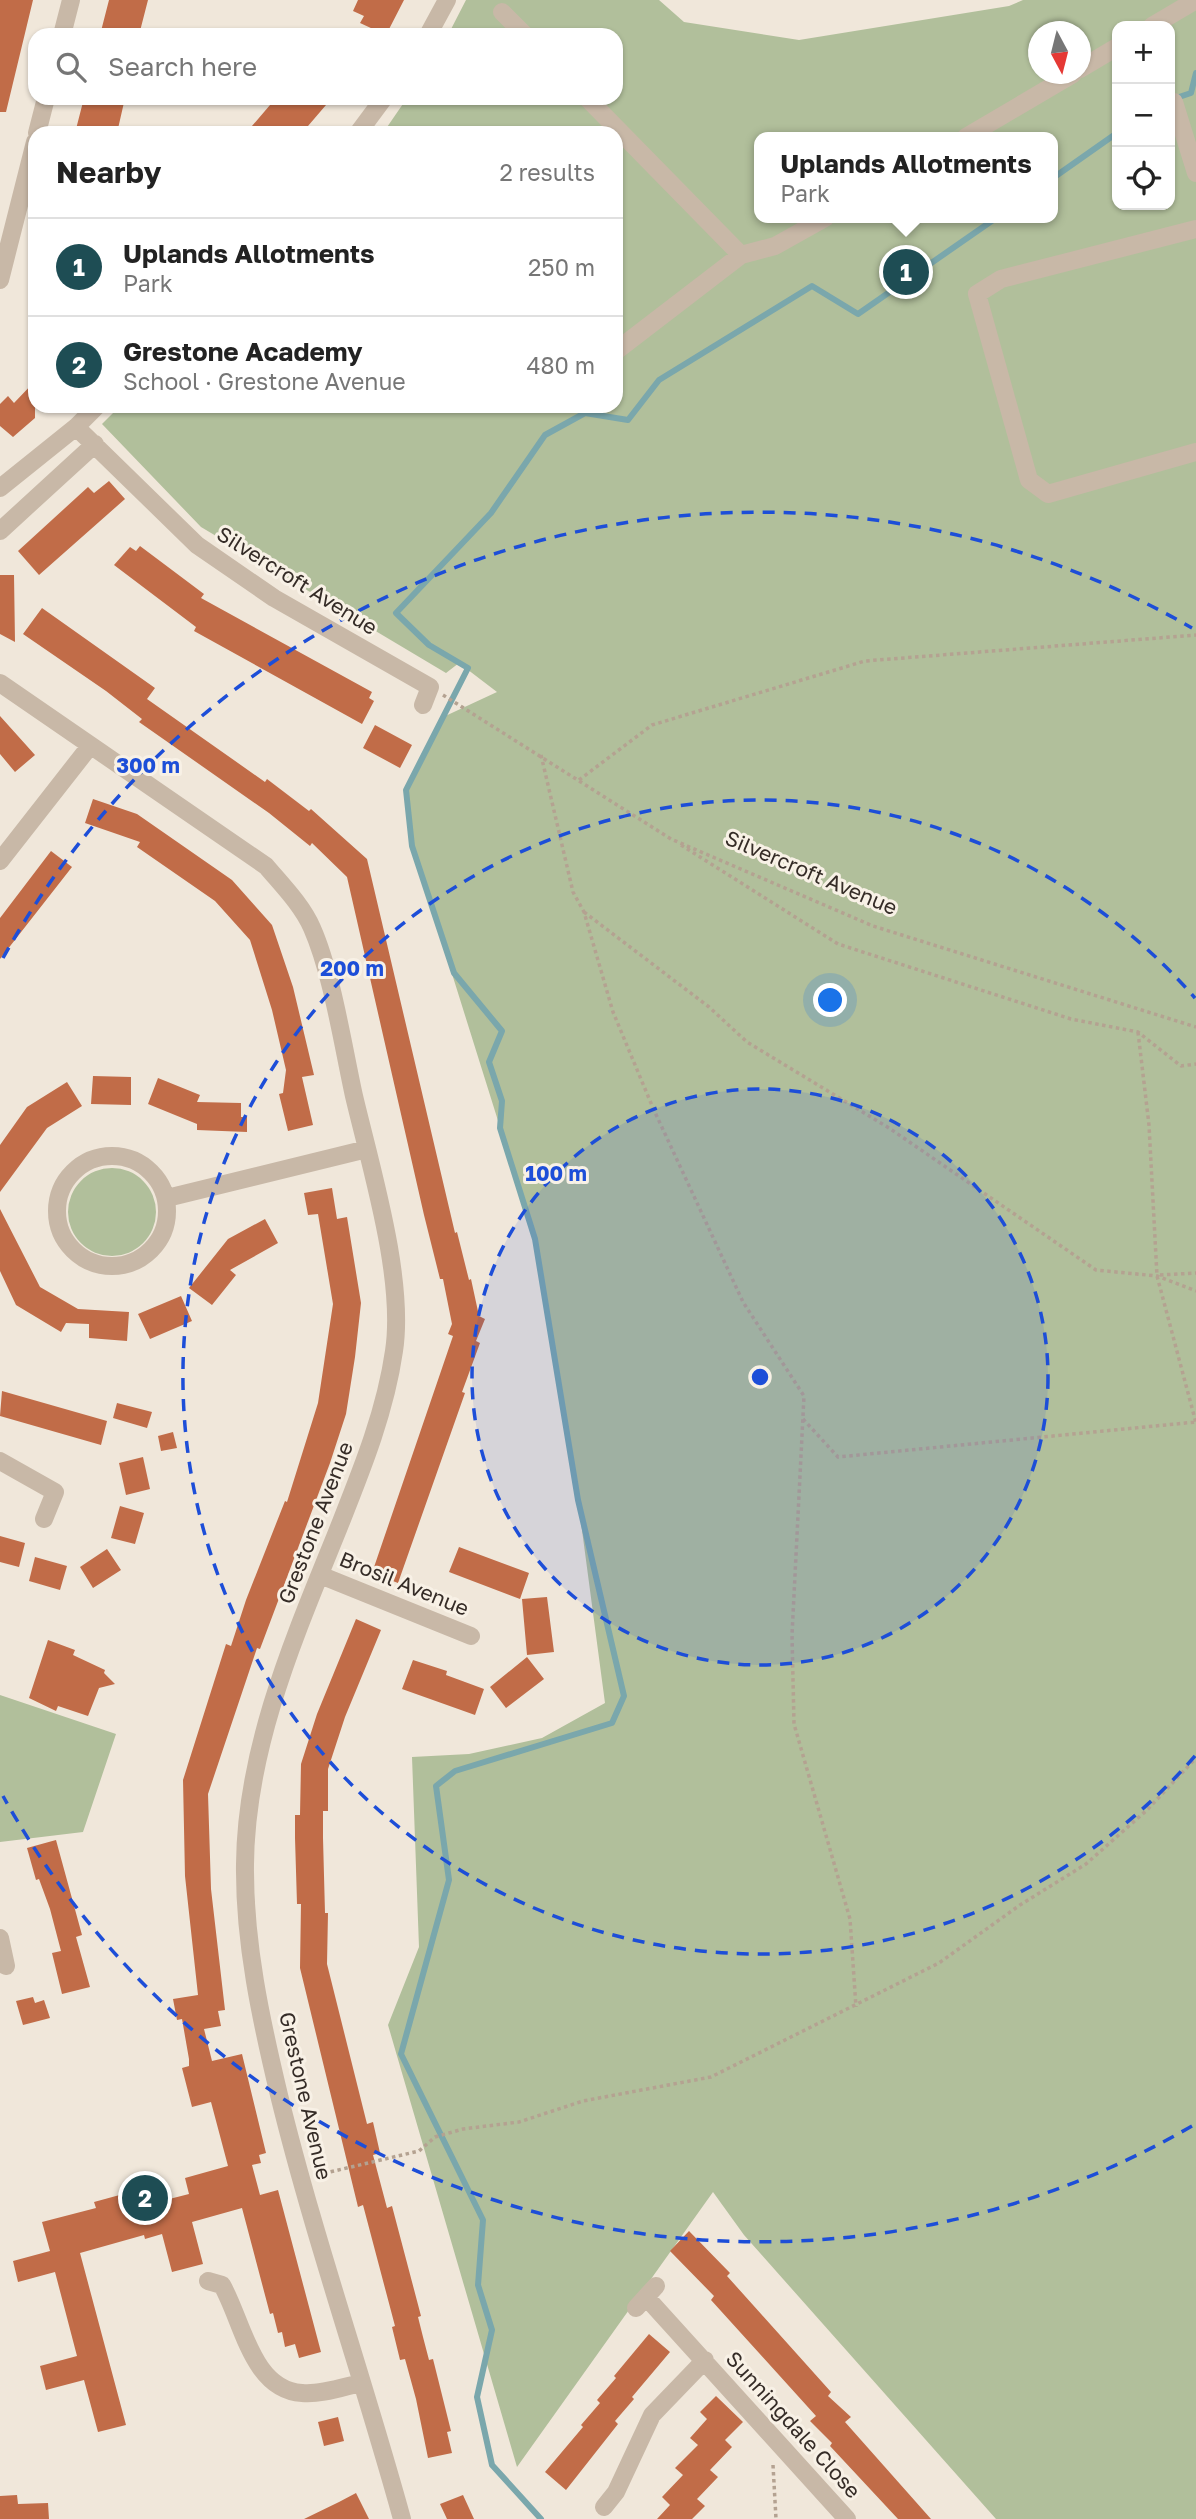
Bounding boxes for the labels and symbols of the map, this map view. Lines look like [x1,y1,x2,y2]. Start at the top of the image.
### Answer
north arrow [1028,21,1091,84]
pin: 1 [883,246,929,298]
street label: Silvercroft Avenue [212,520,383,640]
text: 300 m [116,752,180,778]
street label: Silvercroft Avenue [721,824,901,920]
text: 200 m [320,955,384,981]
your location [813,983,847,1017]
text: 100 m [525,1160,587,1186]
centre of rings [748,1365,772,1389]
street label: Grestone Avenue [272,1438,358,1607]
street label: Brosil Avenue [336,1545,473,1621]
street label: Grestone Avenue [274,2009,338,2182]
pin: 2 [122,2172,168,2224]
street label: Sunningdale Close [721,2345,867,2503]

